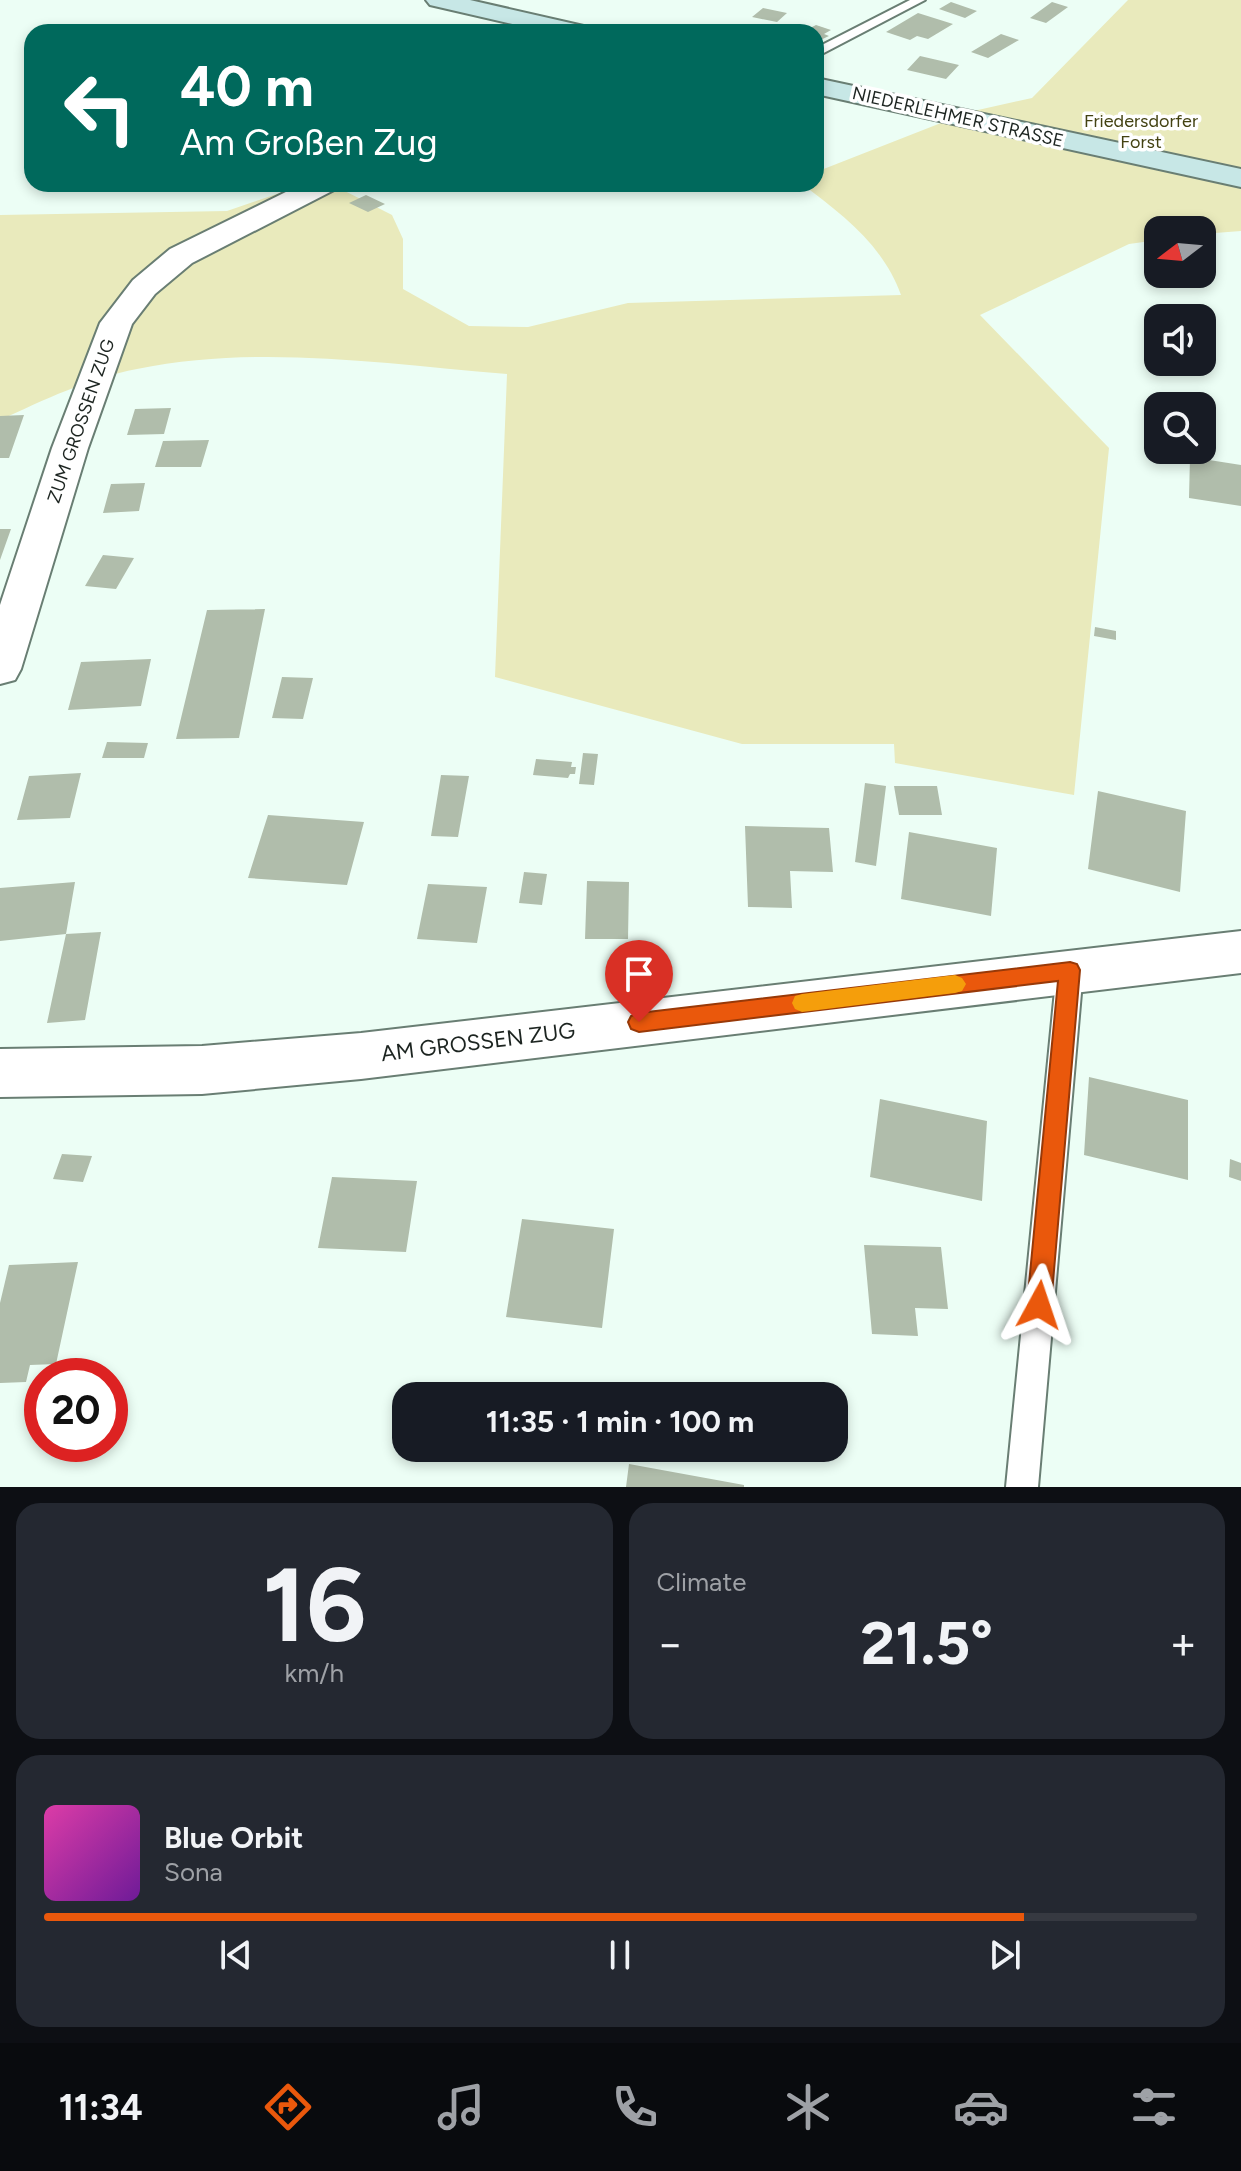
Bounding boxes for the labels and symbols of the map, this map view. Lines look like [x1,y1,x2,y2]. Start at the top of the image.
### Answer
street label: NIEDERLEHMER STRASSE [850,82,1066,152]
park label: Friedersdorfer Forst [1084,110,1198,153]
north arrow [1144,216,1216,288]
street label: ZUM GROSSEN ZUG [43,336,119,506]
pin [605,940,673,1022]
street label: AM GROSSEN ZUG [379,1017,577,1067]
position arrow [997,1263,1081,1347]
speed limit sign: 20 [24,1358,128,1462]

